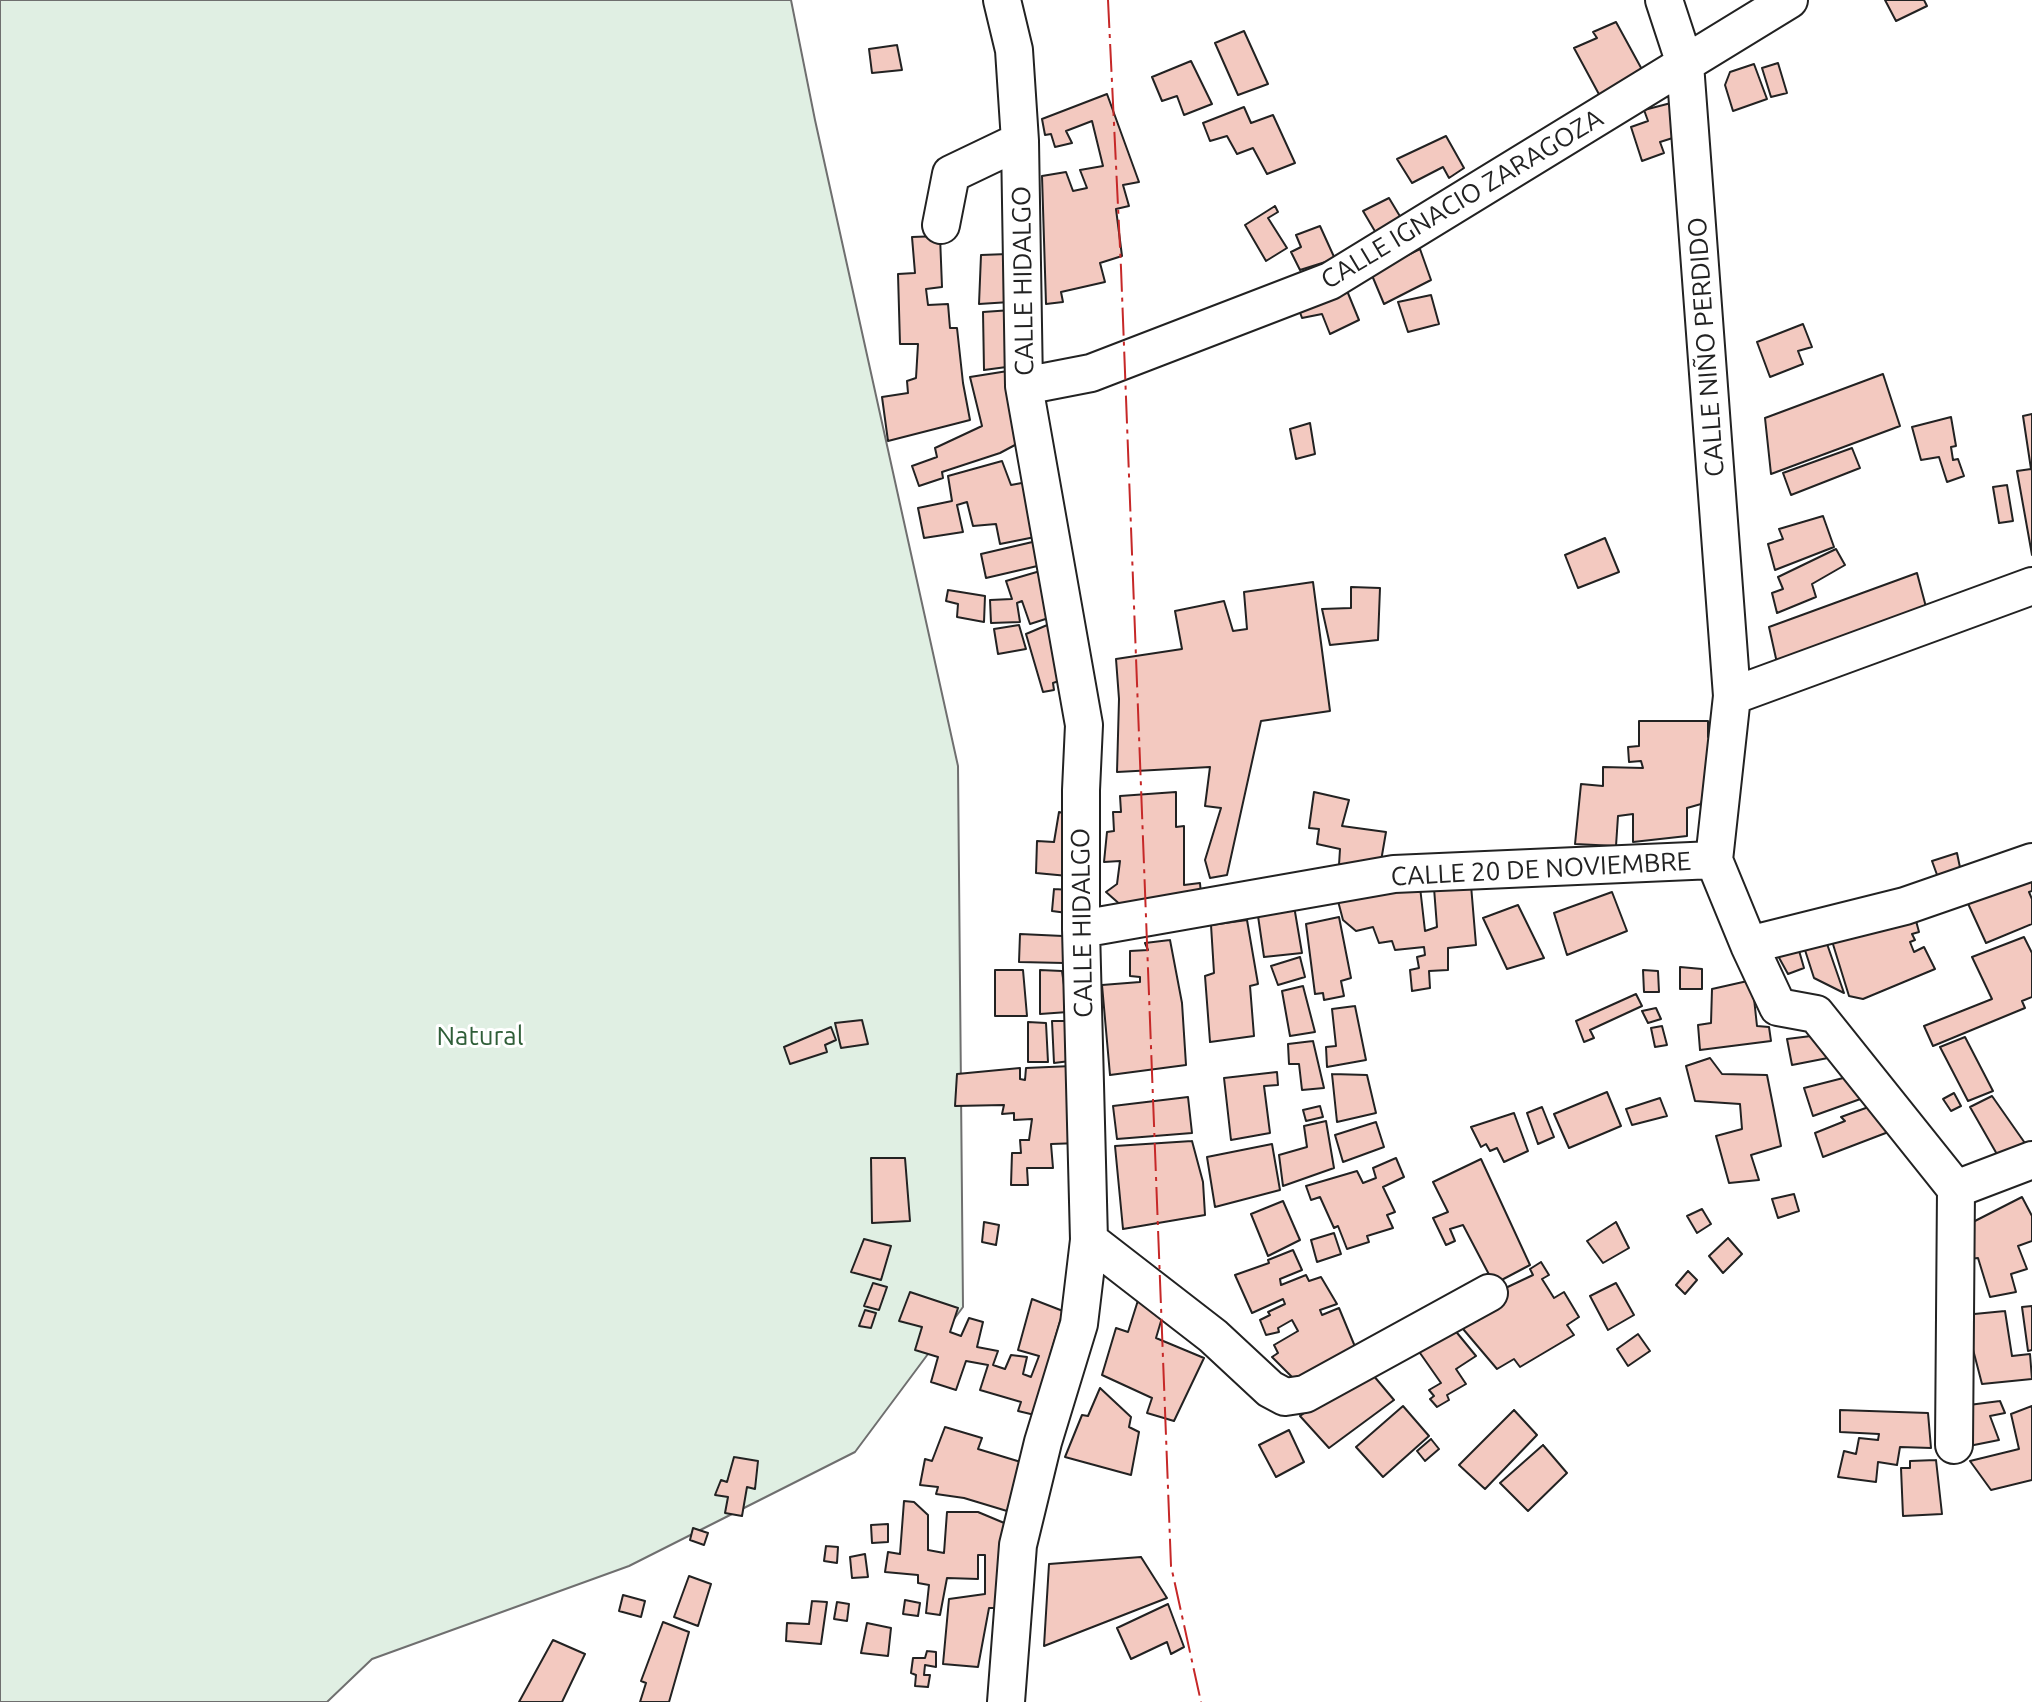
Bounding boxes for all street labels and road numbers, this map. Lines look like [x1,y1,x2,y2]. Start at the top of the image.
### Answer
street label: CALLE IGNACIO ZARAGOZA [1315,102,1609,296]
street label: CALLE HIDALGO [1006,186,1040,376]
street label: CALLE NIÑO PERDIDO [1681,216,1731,478]
street label: CALLE HIDALGO [1065,828,1099,1018]
street label: CALLE 20 DE NOVIEMBRE [1390,846,1692,892]

